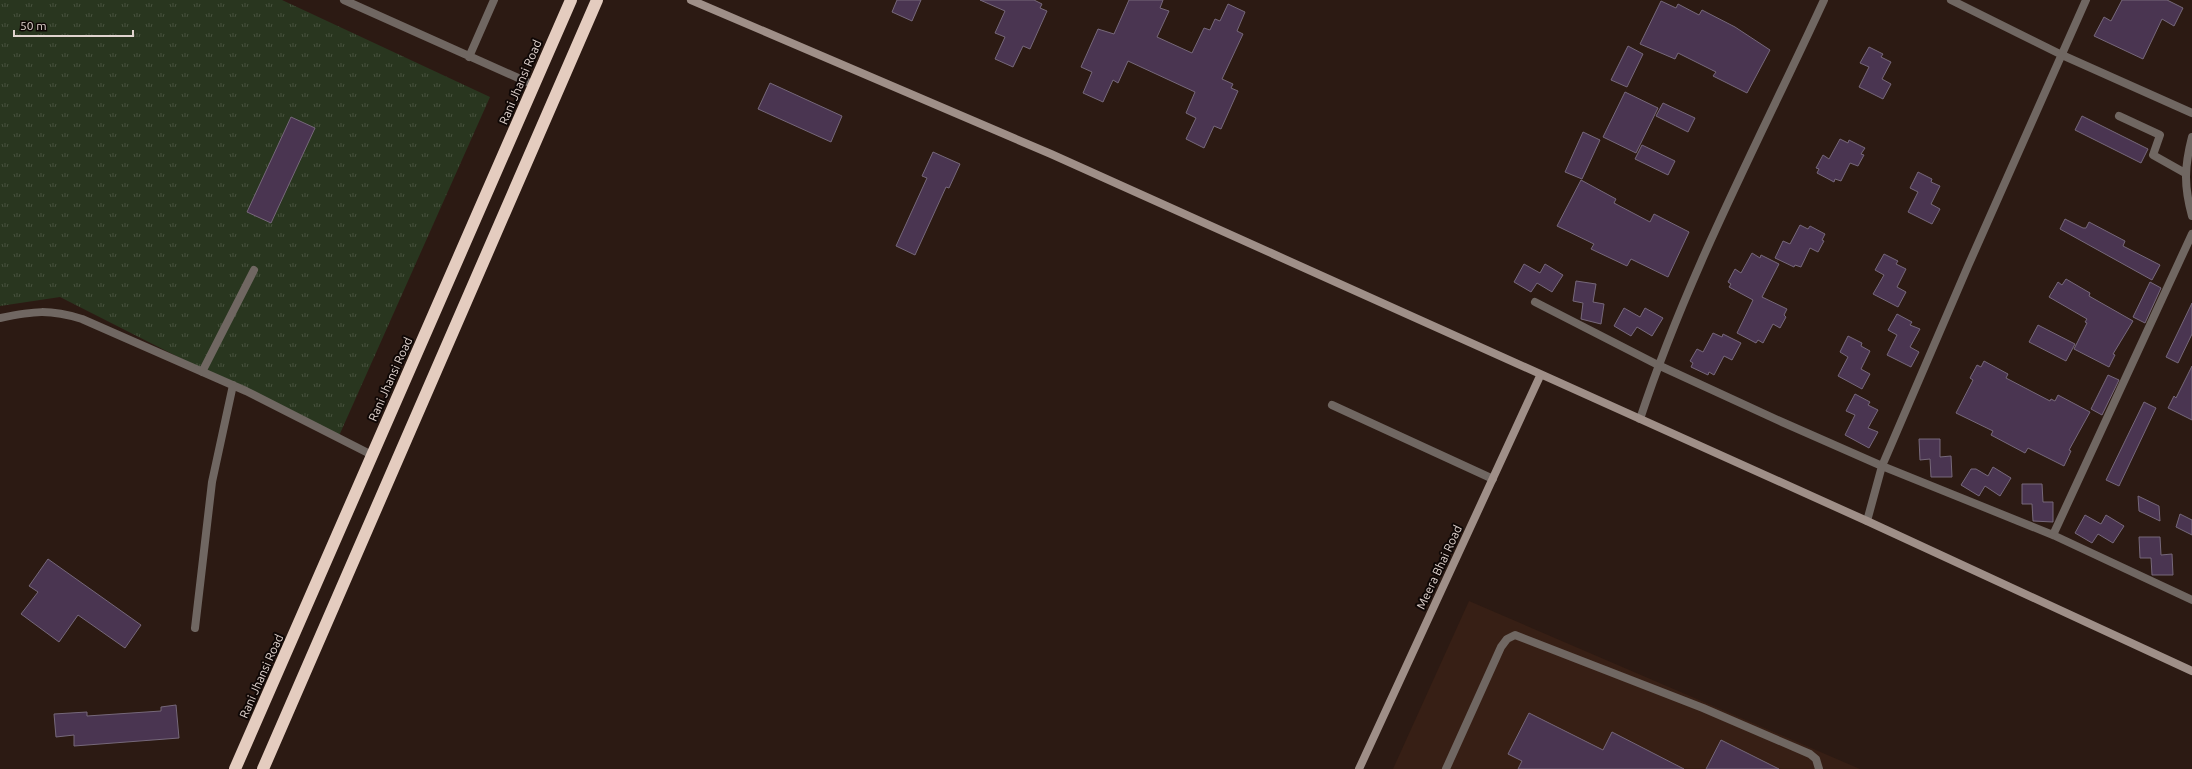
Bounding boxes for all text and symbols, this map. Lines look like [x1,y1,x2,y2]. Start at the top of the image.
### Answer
scale bar [14,12,133,38]
text: 50 m [20,19,47,32]
street label: Rani Jhansi Road [496,38,544,126]
street label: Rani Jhansi Road [366,335,414,423]
street label: Meera Bhai Road [1414,523,1464,611]
street label: Rani Jhansi Road [237,632,285,720]

